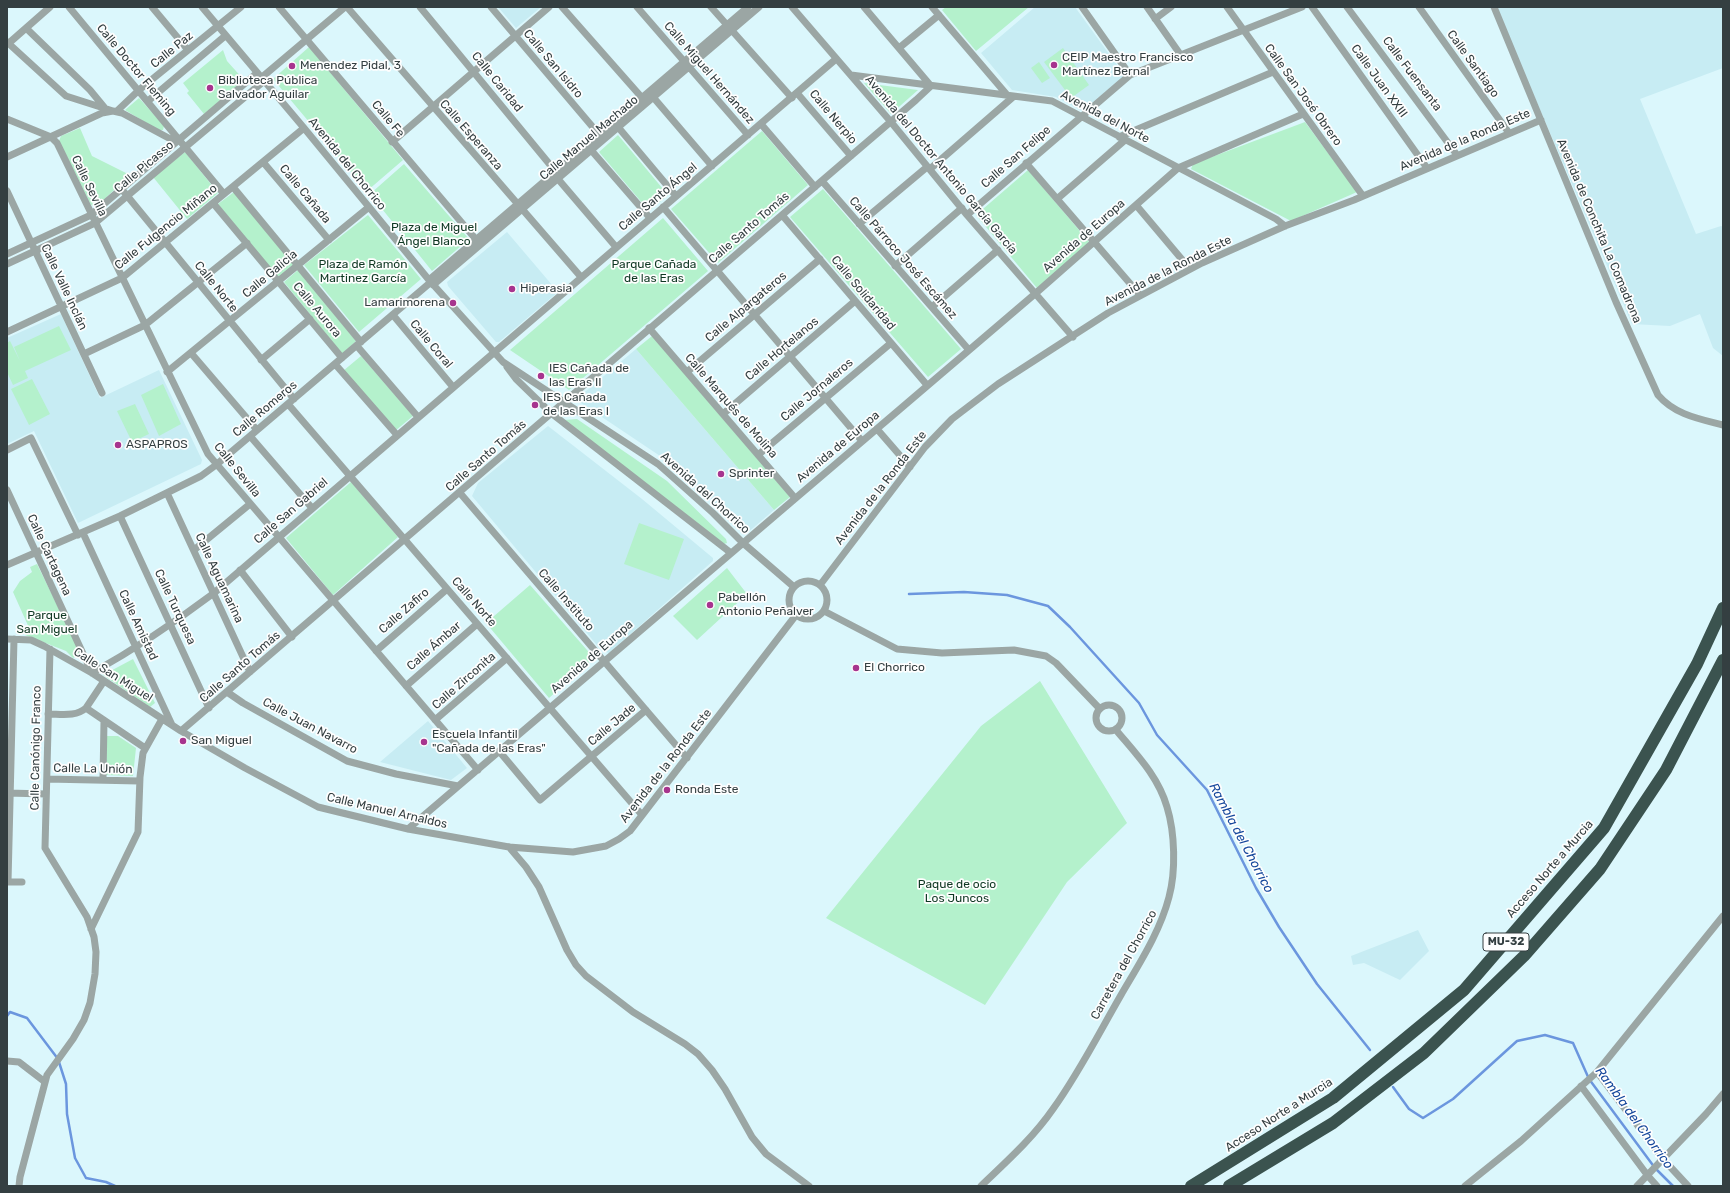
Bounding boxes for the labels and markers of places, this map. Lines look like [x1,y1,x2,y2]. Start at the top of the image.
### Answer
place label: CEIP Maestro Francisco Martínez Bernal [1062,51,1193,79]
place label: Menendez Pidal, 3 [300,59,401,73]
marker: CEIP Maestro Francisco Martínez Bernal [1049,60,1059,70]
marker: Menendez Pidal, 3 [287,61,297,71]
place label: Biblioteca Pública Salvador Aguilar [218,74,317,102]
marker: Biblioteca Pública Salvador Aguilar [205,83,215,93]
place label: Hiperasia [520,282,572,296]
marker: Hiperasia [507,284,517,294]
place label: Lamarimorena [364,296,445,310]
marker: Lamarimorena [448,298,458,308]
place label: IES Cañada de las Eras II [549,362,629,390]
marker: IES Cañada de las Eras II [536,371,546,381]
place label: IES Cañada de las Eras I [543,391,609,419]
marker: IES Cañada de las Eras I [530,400,540,410]
place label: ASPAPROS [126,438,188,452]
marker: ASPAPROS [113,440,123,450]
place label: Sprinter [729,467,774,481]
marker: Sprinter [716,469,726,479]
place label: Pabellón Antonio Peñalver [718,591,814,619]
marker: Pabellón Antonio Peñalver [705,600,715,610]
place label: El Chorrico [864,661,925,675]
marker: El Chorrico [851,663,861,673]
place label: Escuela Infantil "Cañada de las Eras" [432,728,546,756]
place label: San Miguel [191,734,252,748]
marker: San Miguel [178,736,188,746]
marker: Escuela Infantil "Cañada de las Eras" [419,737,429,747]
place label: Ronda Este [675,783,738,797]
marker: Ronda Este [662,785,672,795]

